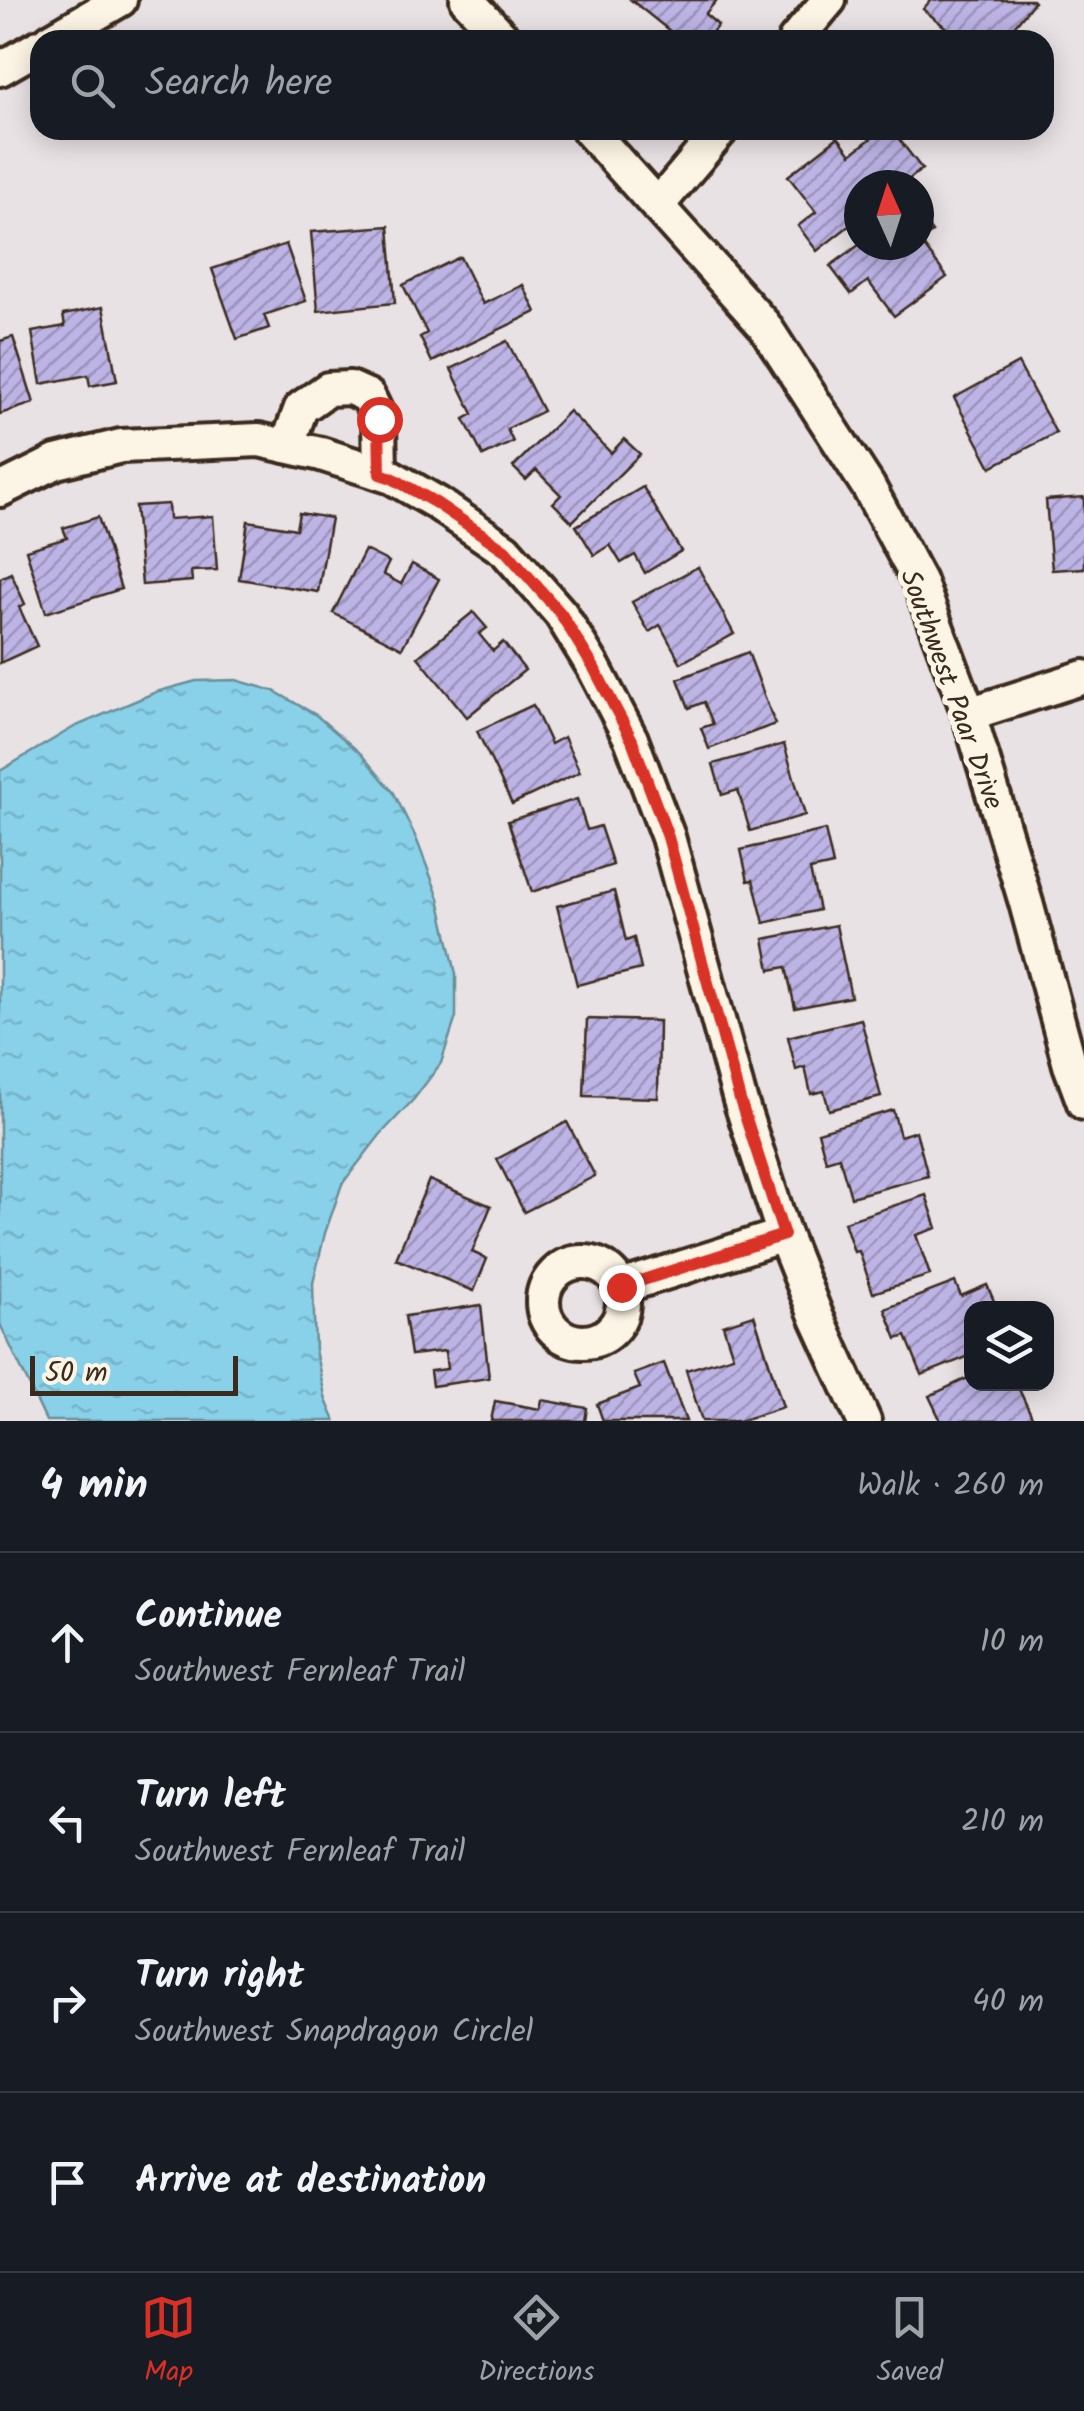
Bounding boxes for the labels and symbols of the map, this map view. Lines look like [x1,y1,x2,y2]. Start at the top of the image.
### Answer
north arrow [844,170,934,260]
route start [357,397,403,443]
street label: Southwest Paar Drive [886,563,1015,817]
route end [599,1265,645,1311]
scale bar [30,1351,238,1396]

